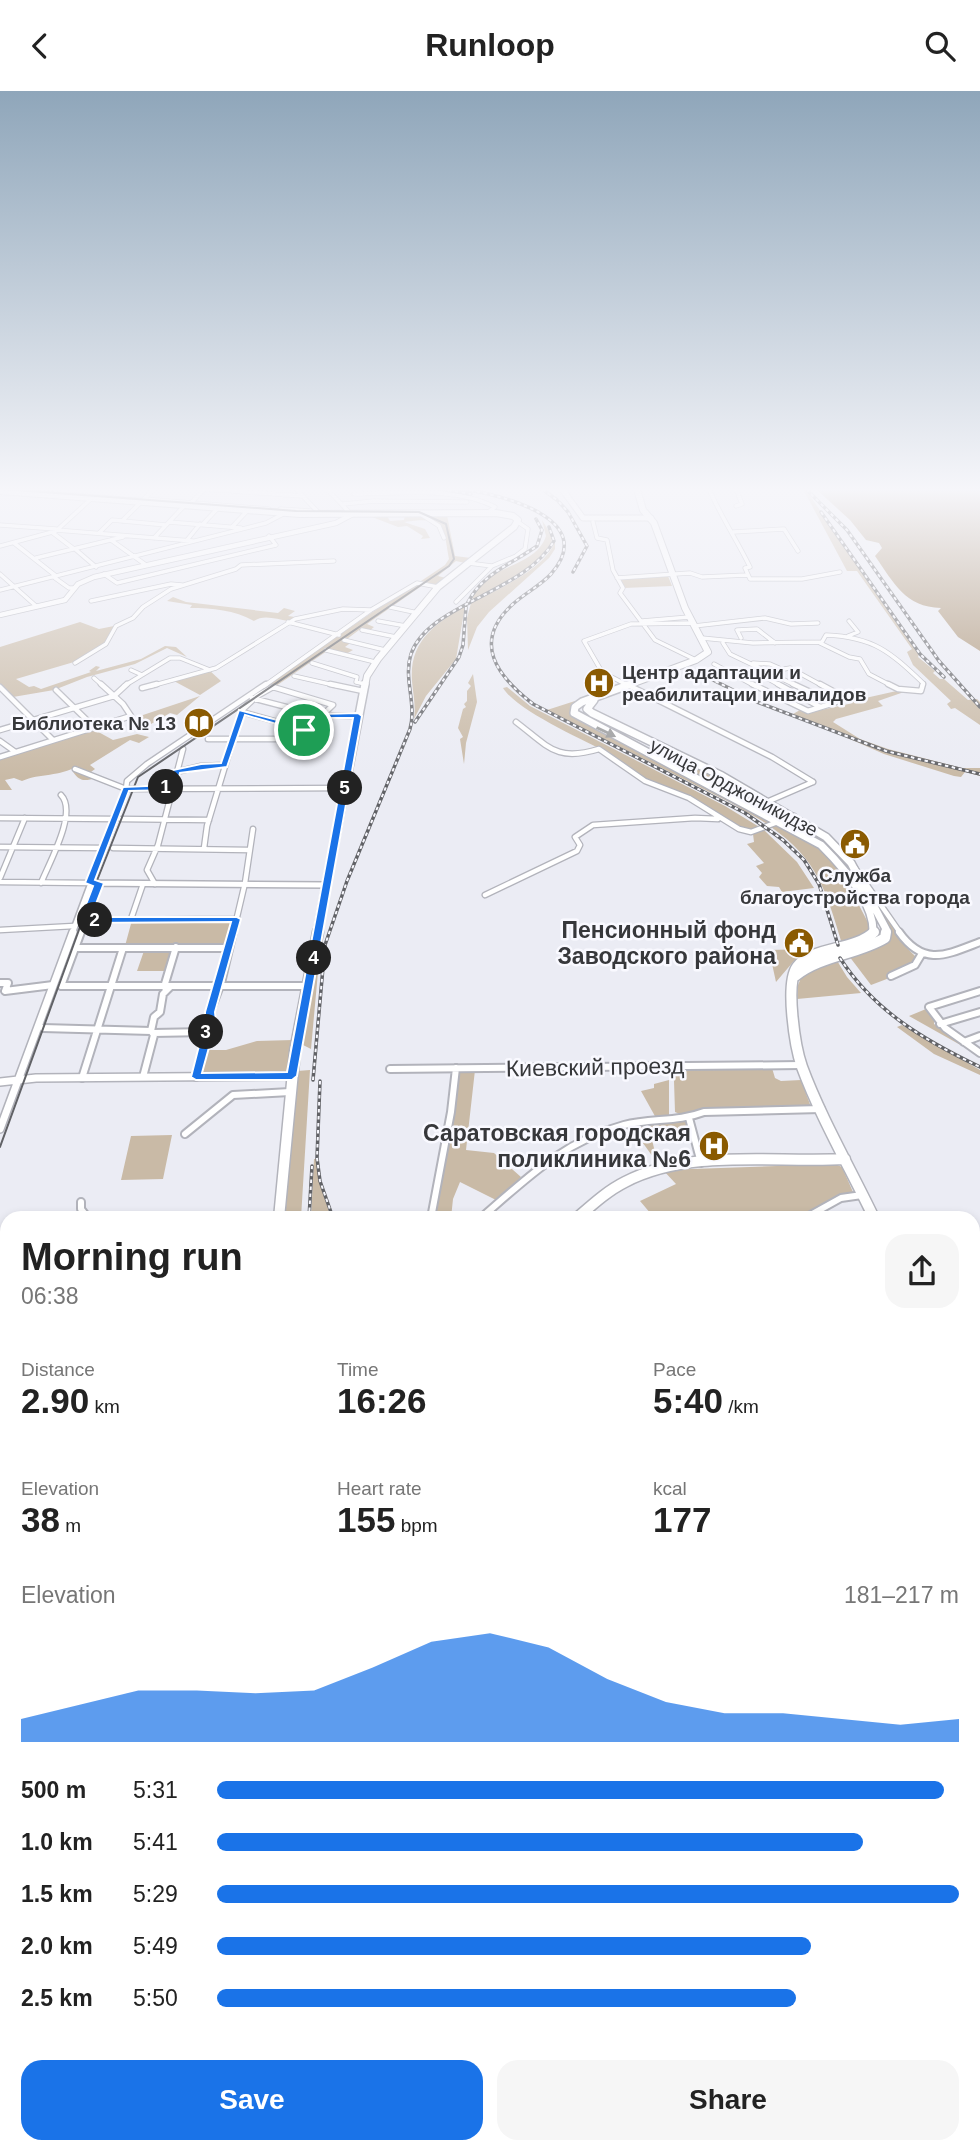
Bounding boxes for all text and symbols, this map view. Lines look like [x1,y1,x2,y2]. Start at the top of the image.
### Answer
icon: back [21,27,59,65]
text: Runloop [425,27,555,63]
icon: search [921,27,959,65]
place label: Центр адаптации и реабилитации инвалидов [622,662,866,705]
hospital icon: Центр адаптации и реабилитации инвалидов [582,666,616,700]
pin [274,700,334,760]
library icon: Библиотека № 13 [182,706,216,740]
icon: arrive [285,711,323,749]
place label: Библиотека № 13 [12,713,176,734]
one-way arrow [596,726,616,737]
street label: улица Орджоникидзе [646,734,821,841]
pin: 1 [148,769,184,805]
pin: 5 [328,771,362,805]
text: 1 [160,776,171,797]
text: 5 [339,777,350,798]
public building icon: Служба благоустройства города [838,827,872,861]
place label: Служба благоустройства города [740,865,970,908]
pin: 2 [78,903,112,937]
text: 2 [89,909,100,930]
place label: Пенсионный фонд Заводского района [557,917,776,969]
public building icon: Пенсионный фонд Заводского района [782,926,816,960]
pin: 4 [296,941,332,975]
text: 4 [308,947,319,968]
pin: 3 [188,1014,224,1049]
text: 3 [200,1021,211,1042]
street label: Киевский проезд [506,1052,685,1082]
place label: Саратовская городская поликлиника №6 [423,1120,691,1172]
hospital icon: Саратовская городская поликлиника №6 [697,1129,731,1163]
button: share [885,1234,959,1308]
text: Morning run [21,1236,243,1278]
text: 06:38 [21,1283,79,1309]
text: Distance [21,1359,95,1380]
text: Time [337,1359,379,1380]
text: Pace [653,1359,696,1380]
text: 2.90 [21,1381,89,1420]
text: 16:26 [337,1381,427,1420]
text: 5:40 [653,1381,723,1420]
text: km [89,1396,120,1417]
text: /km [723,1396,759,1417]
text: Elevation [21,1478,99,1499]
text: Heart rate [337,1478,421,1499]
text: kcal [653,1478,687,1499]
text: 38 [21,1500,60,1539]
text: 155 [337,1500,395,1539]
text: 177 [653,1500,711,1539]
text: m [60,1515,81,1536]
text: bpm [395,1515,438,1536]
text: Elevation [21,1582,116,1608]
text: 181–217 m [844,1582,959,1608]
text: 500 m [21,1777,86,1803]
text: 5:31 [133,1777,178,1803]
text: 1.0 km [21,1829,93,1855]
text: 5:41 [133,1829,178,1855]
text: 1.5 km [21,1881,93,1907]
text: 5:29 [133,1881,178,1907]
text: 2.0 km [21,1933,93,1959]
text: 5:49 [133,1933,178,1959]
text: 2.5 km [21,1985,93,2011]
text: 5:50 [133,1985,178,2011]
button: Save [21,2060,483,2140]
button: Share [497,2060,959,2140]

